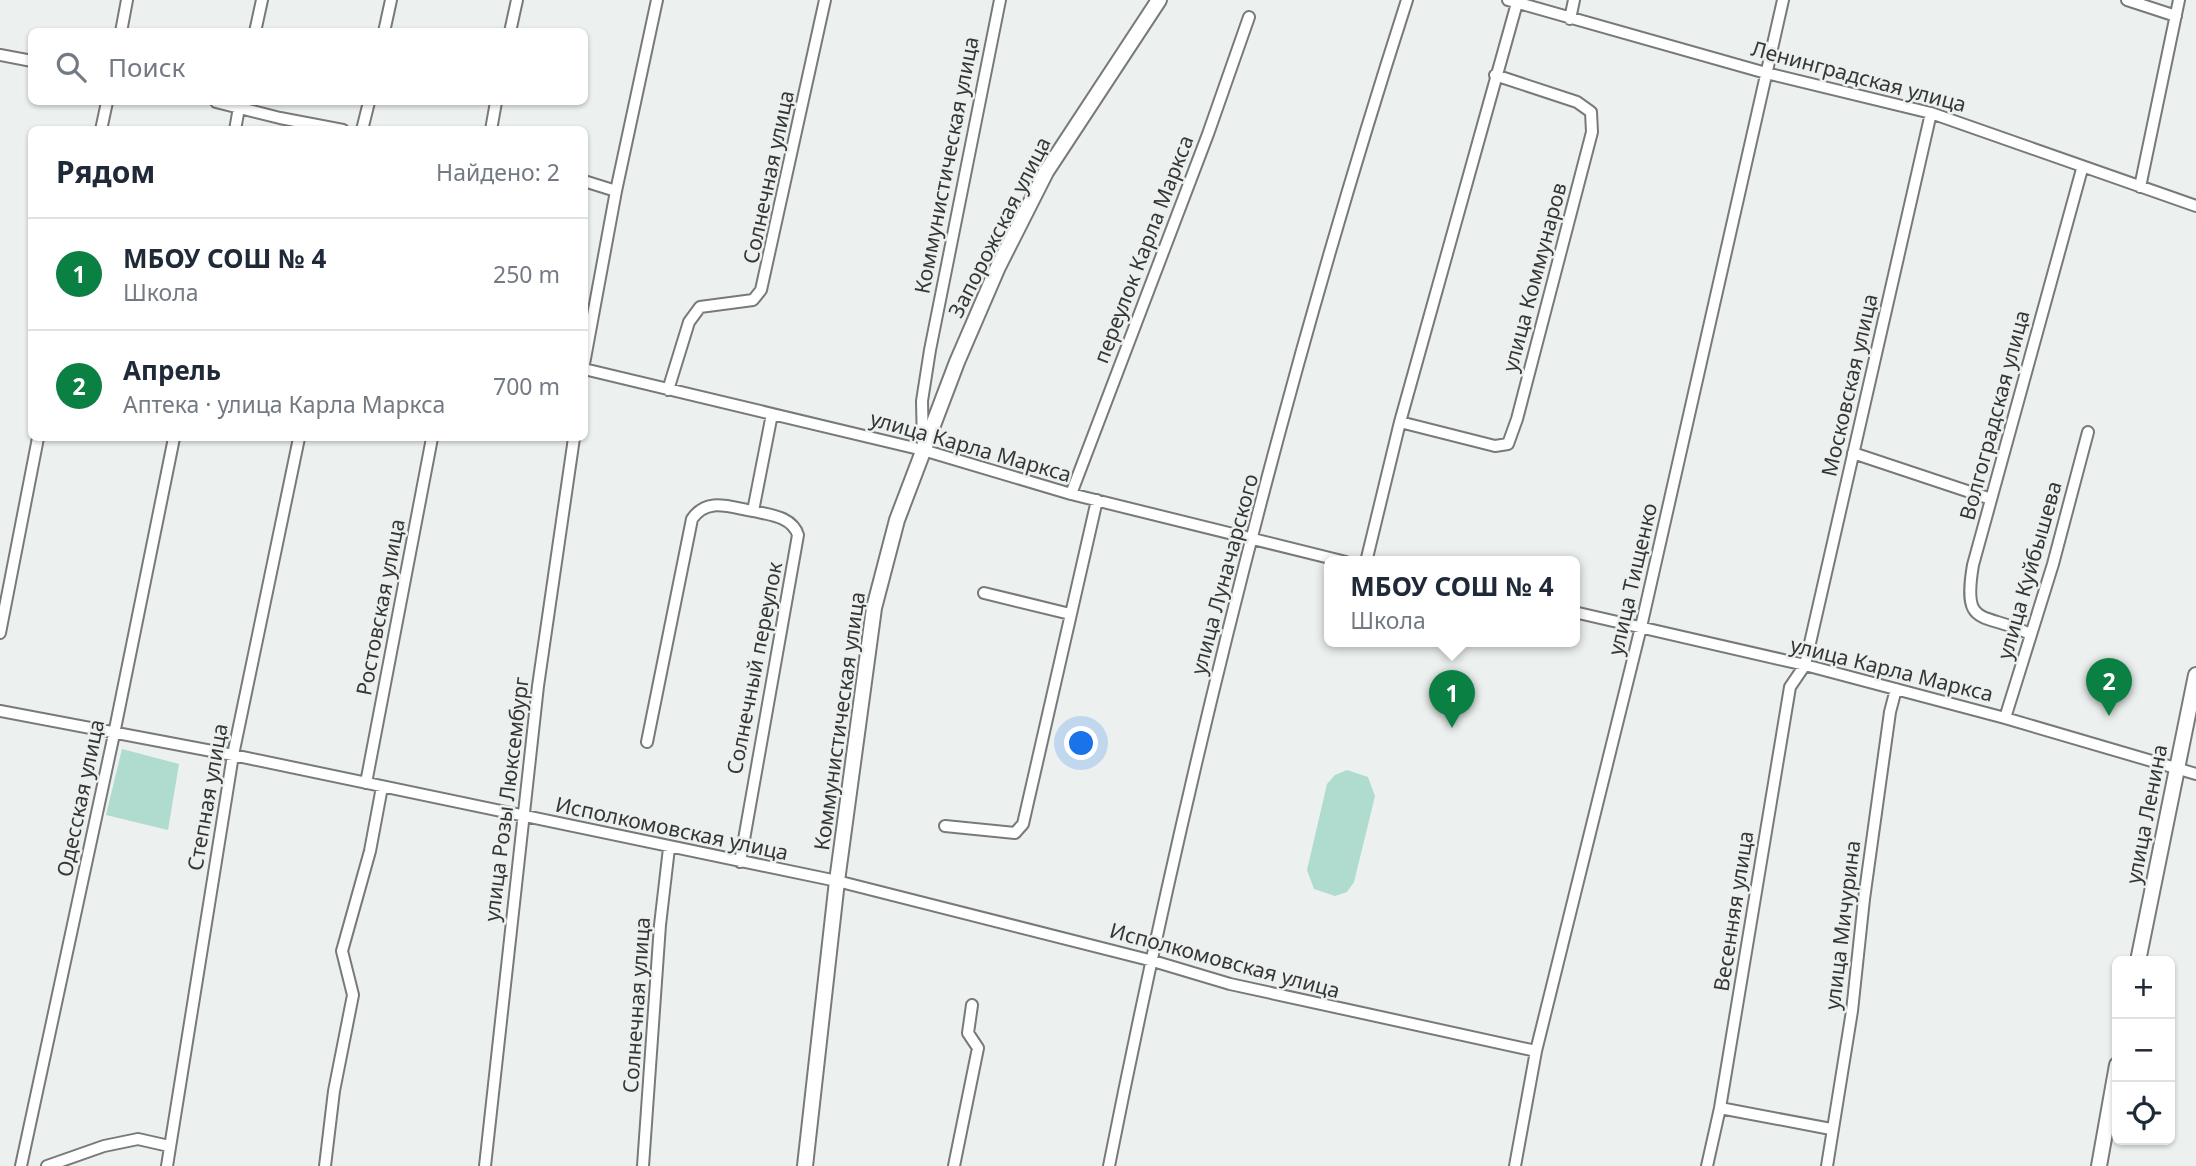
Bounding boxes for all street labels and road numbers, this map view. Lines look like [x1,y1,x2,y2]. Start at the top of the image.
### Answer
street label: Коммунистическая улица [907,34,985,296]
street label: Ленинградская улица [1748,34,1970,118]
street label: Солнечная улица [736,88,800,266]
street label: переулок Карла Маркса [1087,131,1199,367]
street label: Запорожская улица [941,132,1057,322]
street label: улица Коммунаров [1495,179,1573,375]
street label: Московская улица [1814,291,1884,479]
street label: Волгоградская улица [1953,307,2035,523]
street label: улица Карла Маркса [867,404,1075,488]
street label: улица Луначарского [1184,471,1264,677]
street label: улица Куйбышева [1990,478,2068,662]
street label: улица Тищенко [1601,500,1663,658]
street label: Ростовская улица [349,516,411,698]
street label: Солнечный переулок [720,559,788,777]
street label: Коммунистическая улица [807,590,871,852]
street label: улица Карла Маркса [1788,630,1996,708]
street label: улица Розы Люксембург [477,675,535,923]
street label: Одесская улица [50,717,110,879]
street label: Степная улица [180,721,234,873]
street label: улица Ленина [2119,742,2173,886]
street label: Исполкомовская улица [553,790,791,866]
street label: Весенняя улица [1707,829,1759,993]
street label: улица Мичурина [1818,839,1866,1011]
street label: Солнечная улица [616,916,656,1094]
street label: Исполкомовская улица [1107,916,1343,1004]

